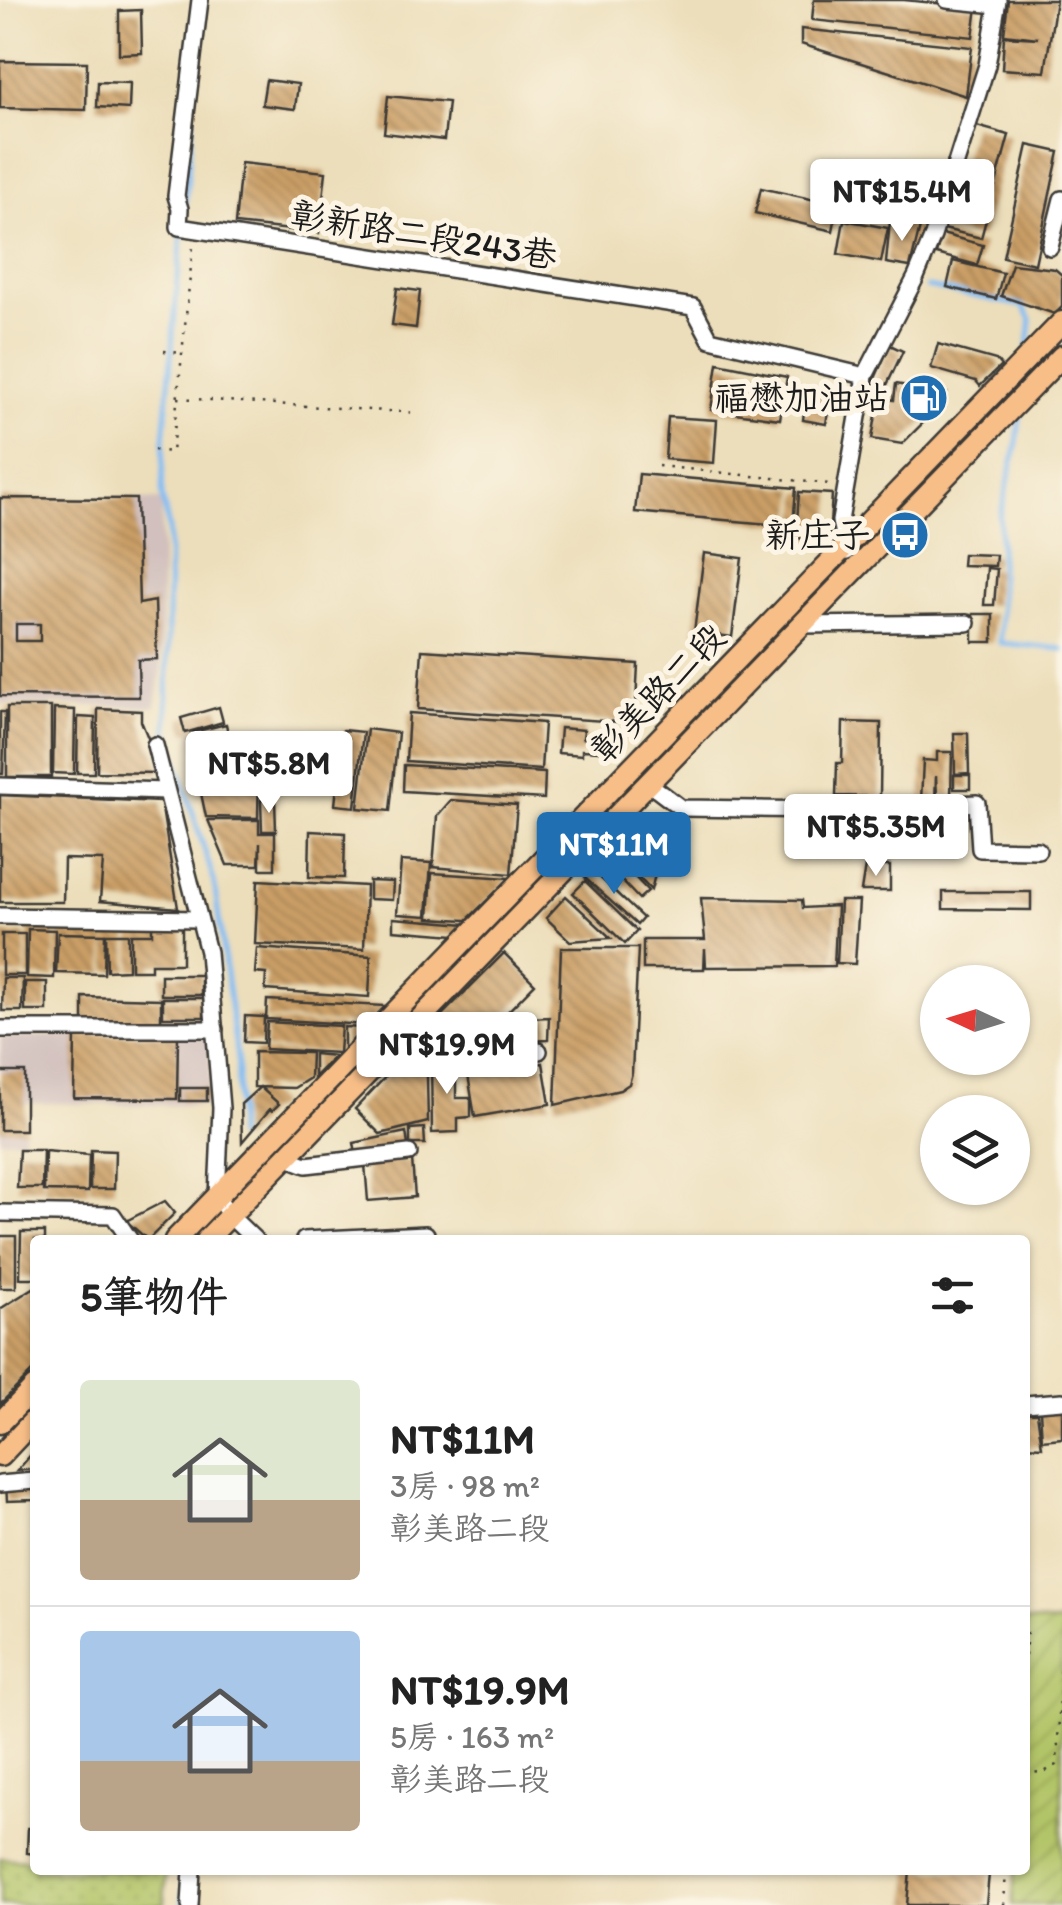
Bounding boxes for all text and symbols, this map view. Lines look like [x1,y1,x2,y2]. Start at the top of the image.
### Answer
pin: NT$15.4M [799,159,1005,244]
text: NT$15.4M [832,172,972,210]
street label: 彰新路二段243巷 [288,193,560,277]
fuel station icon: 福懋加油站 [898,372,950,424]
place label: 福懋加油站 [714,377,889,419]
bus stop icon: 新庄子 [879,509,931,561]
place label: 新庄子 [765,514,870,556]
street label: 彰美路二段 [582,615,734,771]
pin: NT$5.8M [177,731,361,816]
text: NT$5.8M [208,744,330,782]
pin: NT$5.35M [773,794,979,879]
text: NT$5.35M [806,807,946,845]
pin: NT$11M [533,812,695,897]
text: NT$11M [559,825,669,863]
north arrow [920,965,1030,1075]
map controls [920,965,1030,1205]
pin: NT$19.9M [344,1012,550,1097]
text: NT$19.9M [379,1025,515,1063]
button: layers [920,1095,1030,1205]
icon: filters [925,1268,980,1323]
text: 5筆物件 [80,1271,228,1322]
text: NT$11M [390,1413,535,1464]
icon: home [160,1420,280,1540]
text: 3房 · 98 m² [390,1467,540,1505]
text: 彰美路二段 [390,1509,550,1547]
text: NT$19.9M [390,1664,570,1715]
icon: home [160,1671,280,1791]
text: 5房 · 163 m² [390,1718,554,1756]
text: 彰美路二段 [390,1760,550,1798]

